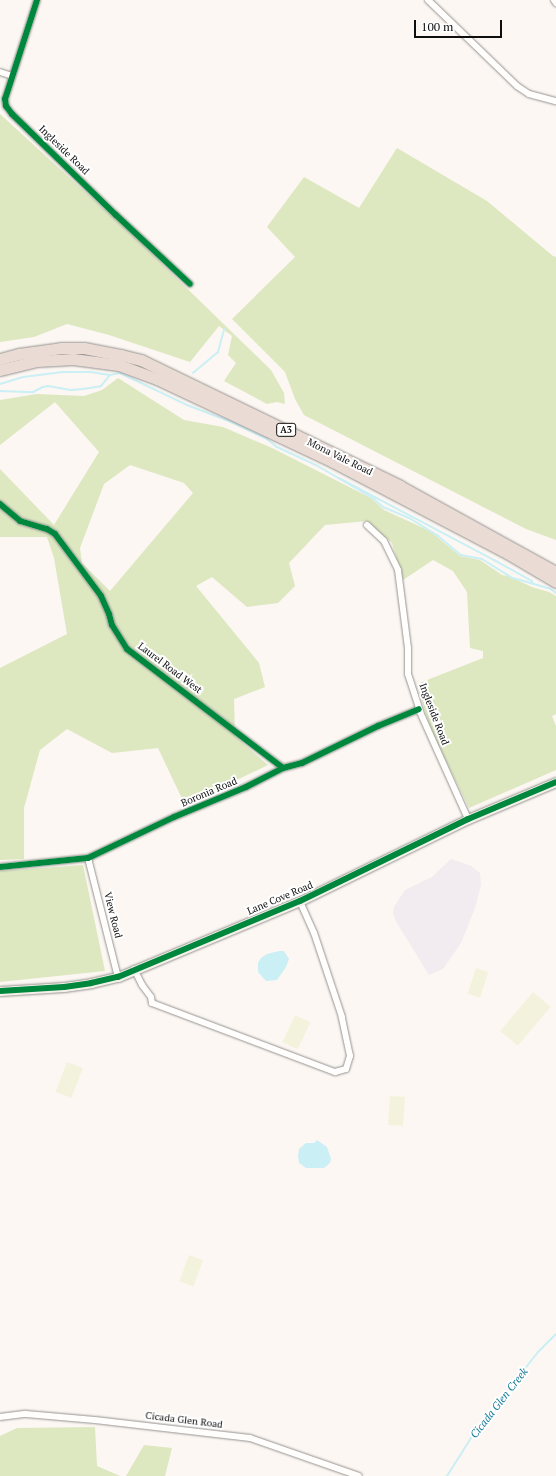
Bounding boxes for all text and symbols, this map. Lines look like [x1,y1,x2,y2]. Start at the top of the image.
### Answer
scale bar [416,12,504,38]
text: 100 m [421,19,453,34]
street label: Ingleside Road [36,123,92,177]
road number: A3 [276,423,296,437]
street label: Mona Vale Road [305,436,375,478]
street label: Laurel Road West [136,640,204,696]
street label: Ingleside Road [417,681,451,747]
street label: Boronia Road [179,775,239,809]
street label: Lane Cove Road [245,879,315,917]
street label: View Road [102,891,124,939]
water label: Cicada Glen Creek [467,1365,531,1441]
street label: Cicada Glen Road [145,1409,223,1431]

